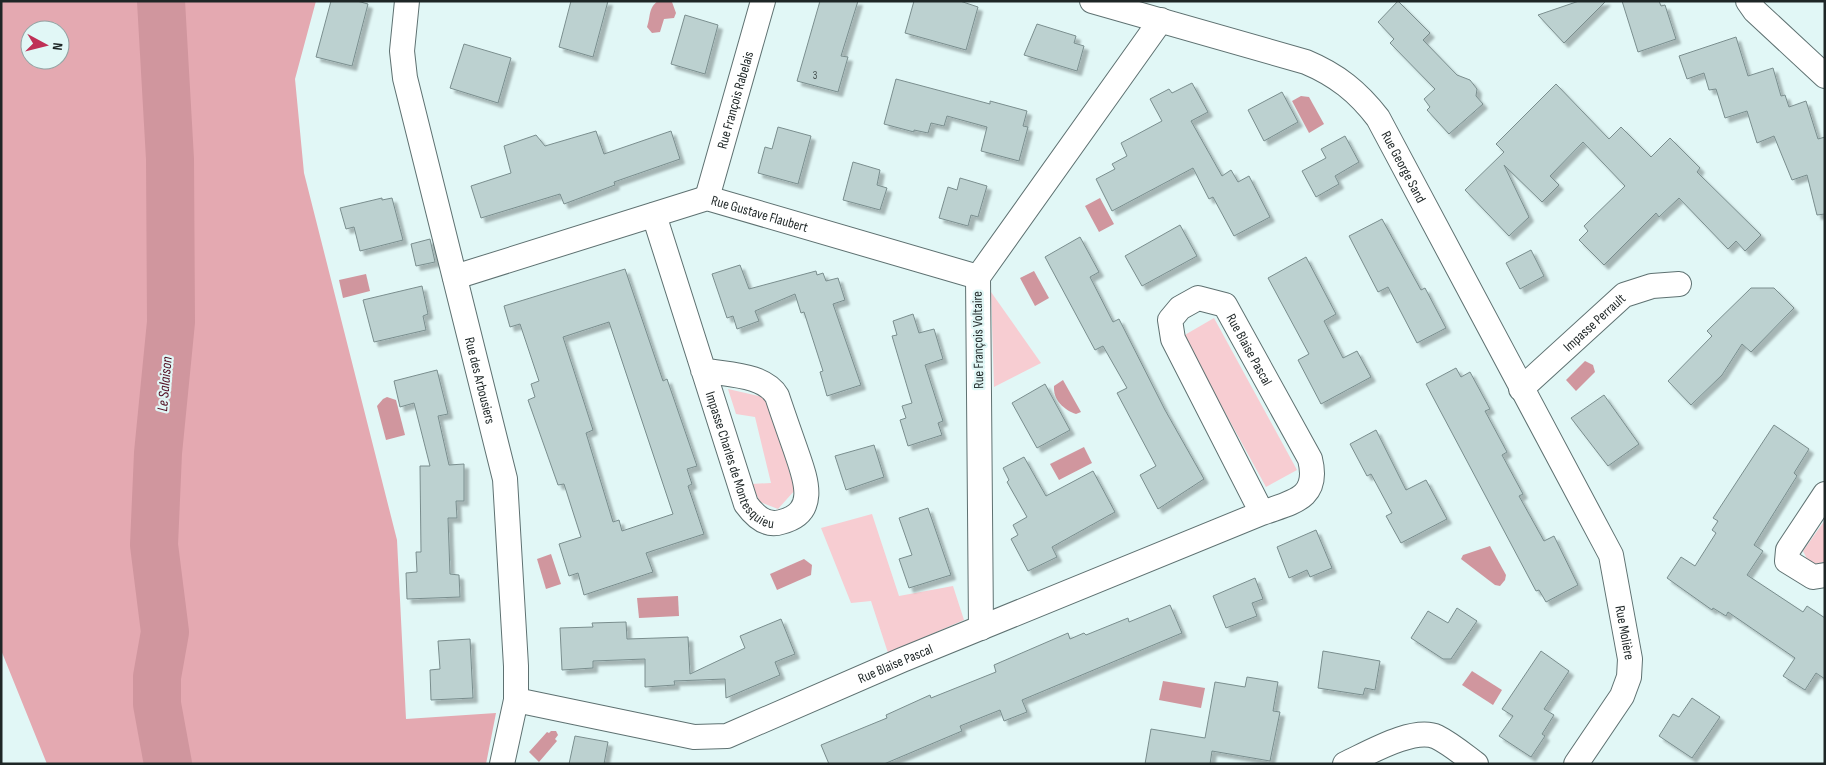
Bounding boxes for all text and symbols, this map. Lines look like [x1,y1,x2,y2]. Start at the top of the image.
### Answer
north arrow [20,20,70,70]
text: N [49,42,66,51]
street label: Rue François Rabelais [713,49,757,151]
house number: 3 [813,69,818,82]
street label: Rue George Sand [1378,128,1430,206]
street label: Rue Gustave Flaubert [709,191,810,236]
street label: Impasse Perrault [1559,290,1629,355]
street label: Rue François Voltaire [969,291,987,389]
street label: Rue Blaise Pascal [1223,311,1276,388]
street label: Rue des Arbousiers [461,335,499,425]
water label: Le Salaison [153,356,177,412]
street label: Impasse Charles de Montesquieu [702,389,775,532]
street label: Rue Molière [1612,604,1638,661]
street label: Rue Blaise Pascal [855,640,935,687]

